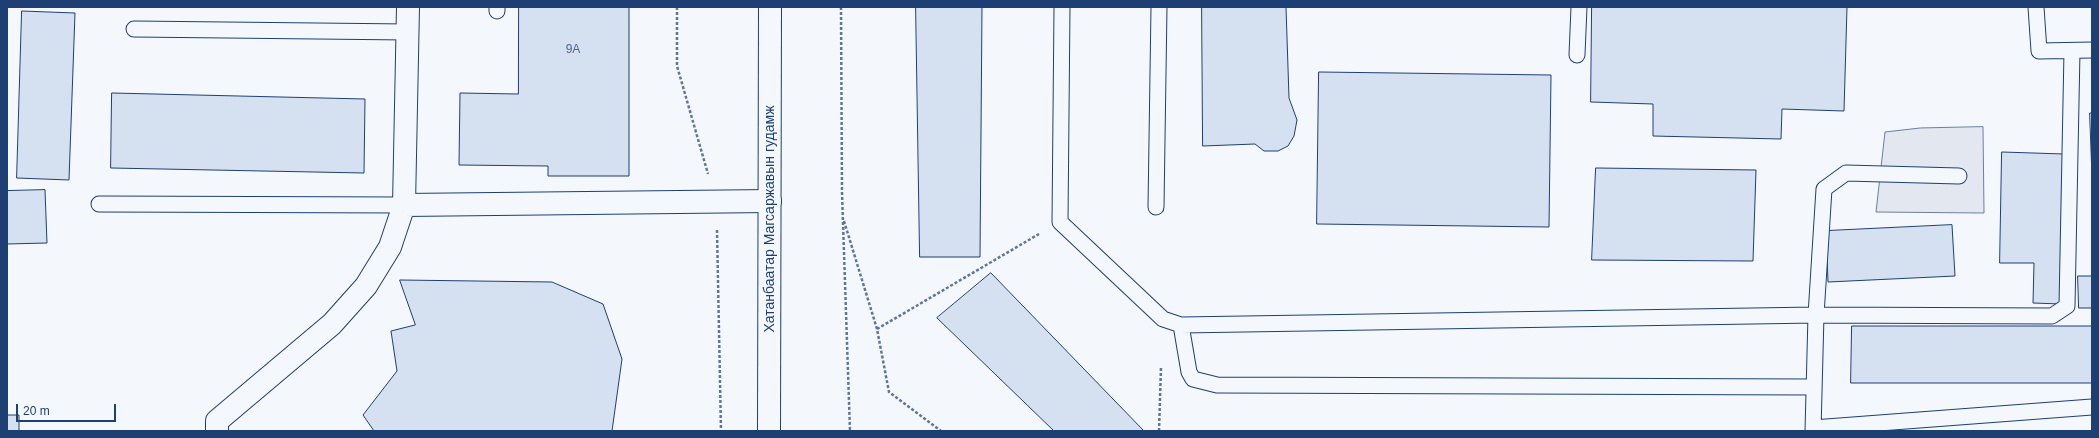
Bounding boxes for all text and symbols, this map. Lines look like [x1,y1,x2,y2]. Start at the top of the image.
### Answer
house number: 9A [566,43,580,57]
street label: Хатанбаатар Магсаржавын гудамж [762,105,778,333]
scale bar [18,396,118,422]
text: 20 m [23,404,50,418]

